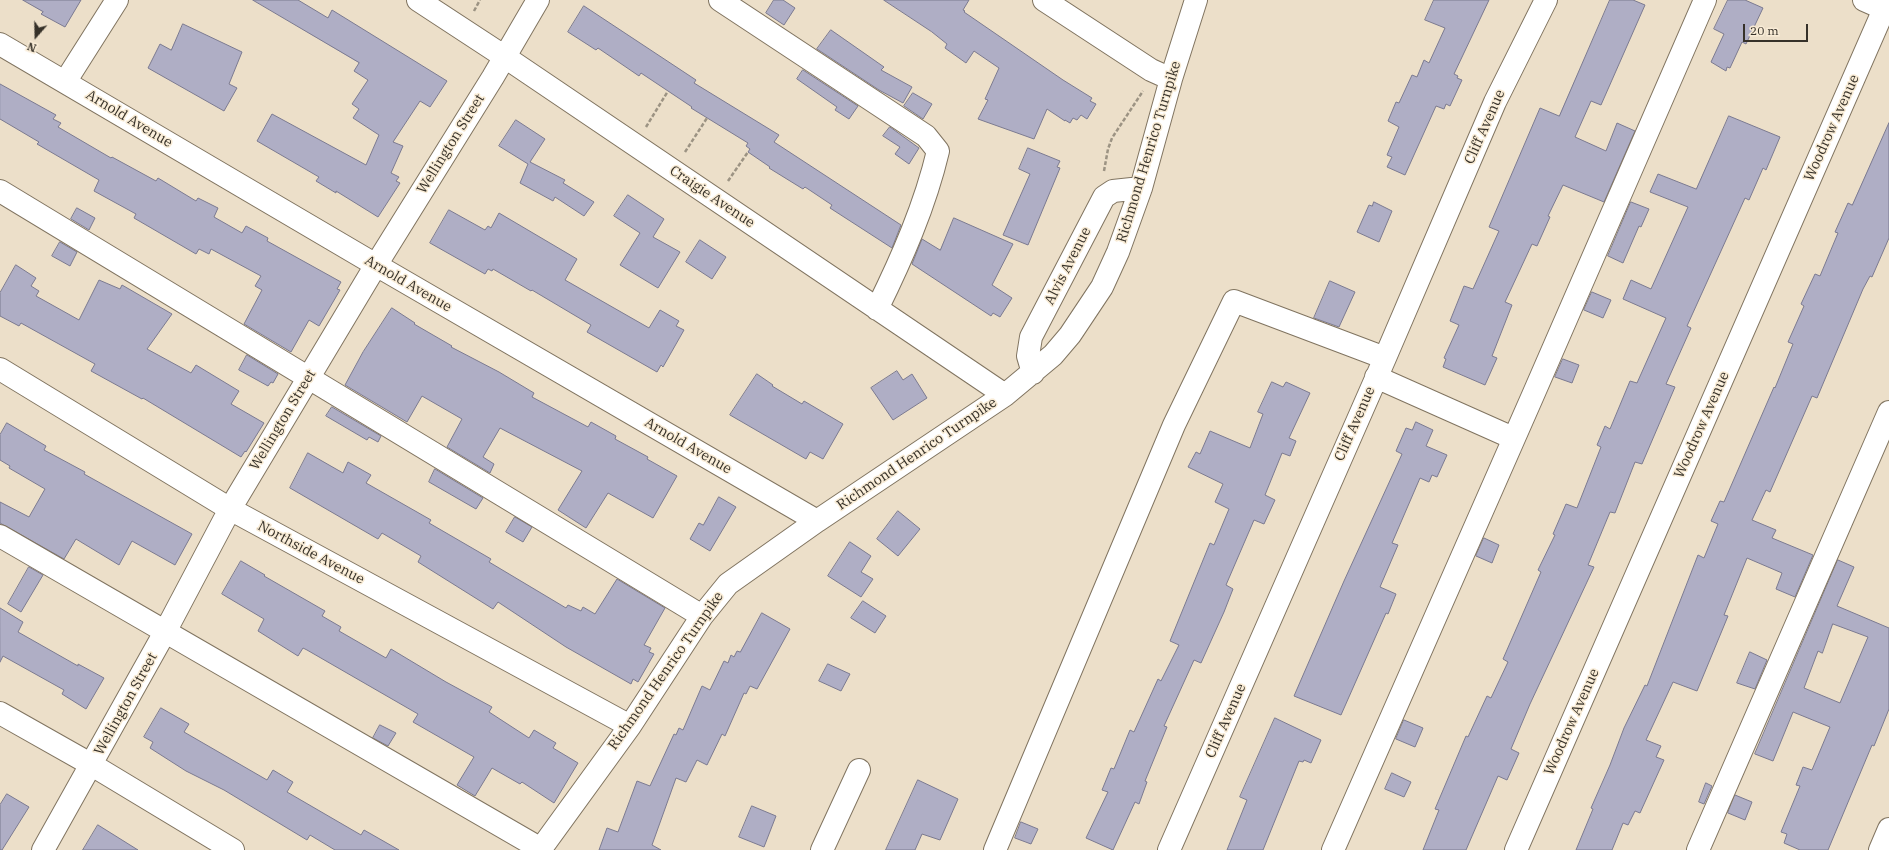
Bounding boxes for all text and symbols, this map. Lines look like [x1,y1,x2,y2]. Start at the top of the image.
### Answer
north arrow [16,16,56,56]
scale bar [1745,16,1810,42]
text: 20 m [1750,23,1779,38]
text: N [25,39,38,55]
street label: Richmond Henrico Turnpike [1113,59,1185,245]
street label: Woodrow Avenue [1801,72,1863,184]
street label: Arnold Avenue [83,87,175,151]
street label: Cliff Avenue [1461,87,1509,167]
street label: Wellington Street [414,91,488,197]
street label: Craigie Avenue [666,162,758,232]
street label: Alvis Avenue [1041,224,1095,308]
street label: Arnold Avenue [361,252,455,316]
street label: Wellington Street [246,367,320,473]
street label: Woodrow Avenue [1671,369,1733,481]
street label: Cliff Avenue [1331,384,1379,464]
street label: Richmond Henrico Turnpike [834,394,1000,514]
street label: Arnold Avenue [641,414,735,478]
street label: Northside Avenue [255,518,367,588]
street label: Richmond Henrico Turnpike [605,589,727,753]
street label: Wellington Street [91,650,161,758]
street label: Woodrow Avenue [1541,666,1603,778]
street label: Cliff Avenue [1202,681,1250,761]

